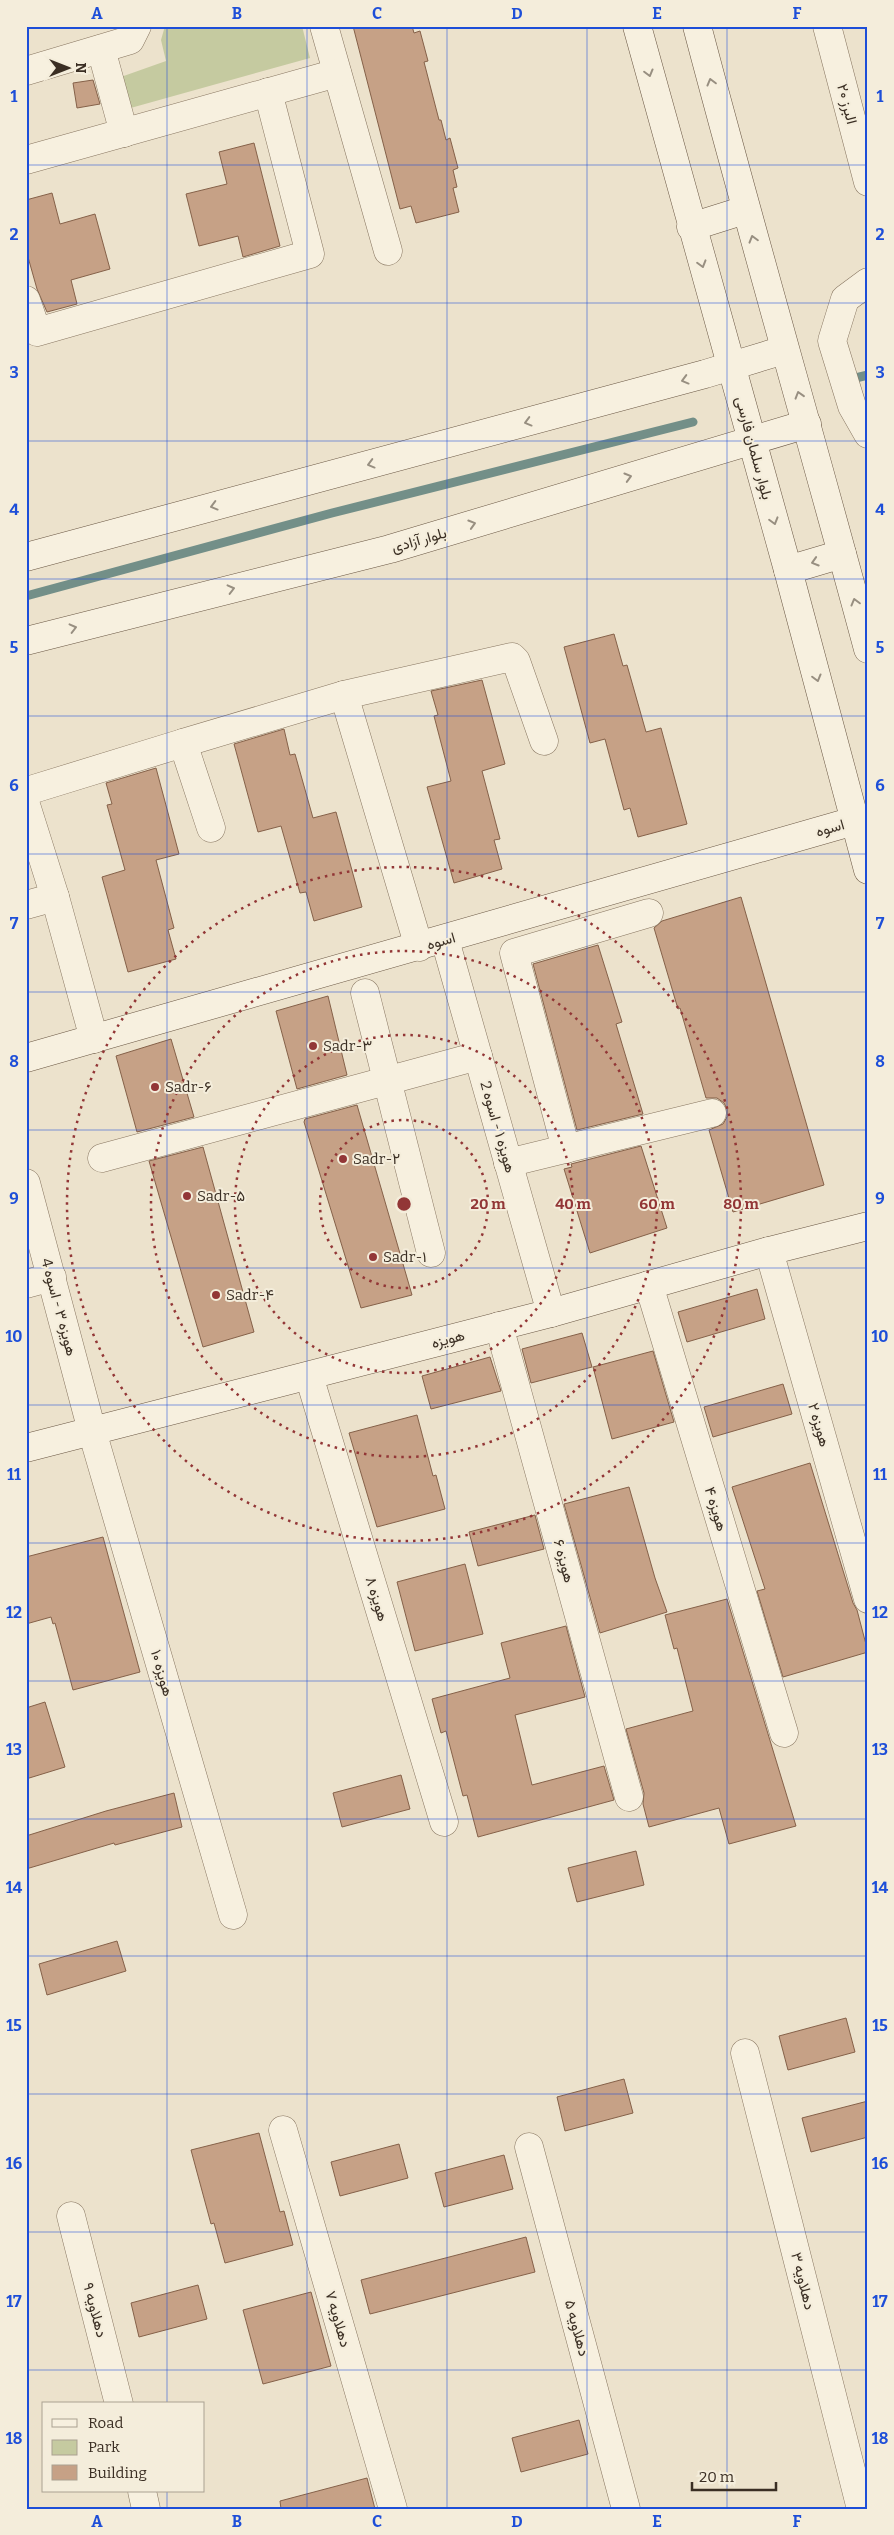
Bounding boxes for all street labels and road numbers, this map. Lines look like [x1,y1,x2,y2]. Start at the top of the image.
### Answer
street label: البرز ۲۰ [833,82,861,126]
street label: بلوار سلمان فارسی [731,394,776,502]
street label: بلوار آزادی [389,524,449,557]
street label: اسوه [814,815,846,841]
street label: اسوه [425,928,457,954]
street label: هویزه ۱ - اسوه 2 [476,1079,520,1175]
street label: هویزه ۳ - اسوه 4 [37,1256,81,1358]
street label: هویزه [429,1326,467,1352]
street label: هویزه ۲ [804,1401,834,1449]
street label: هویزه ۴ [701,1485,731,1533]
street label: هویزه ۶ [550,1537,578,1585]
street label: هویزه ۸ [362,1575,392,1623]
street label: هویزه ۱۰ [147,1648,177,1698]
street label: دهلاویه ۳ [787,2250,819,2312]
street label: دهلاویه ۹ [79,2281,111,2339]
street label: دهلاویه ۷ [321,2289,355,2349]
street label: دهلاویه ۵ [561,2298,593,2358]

